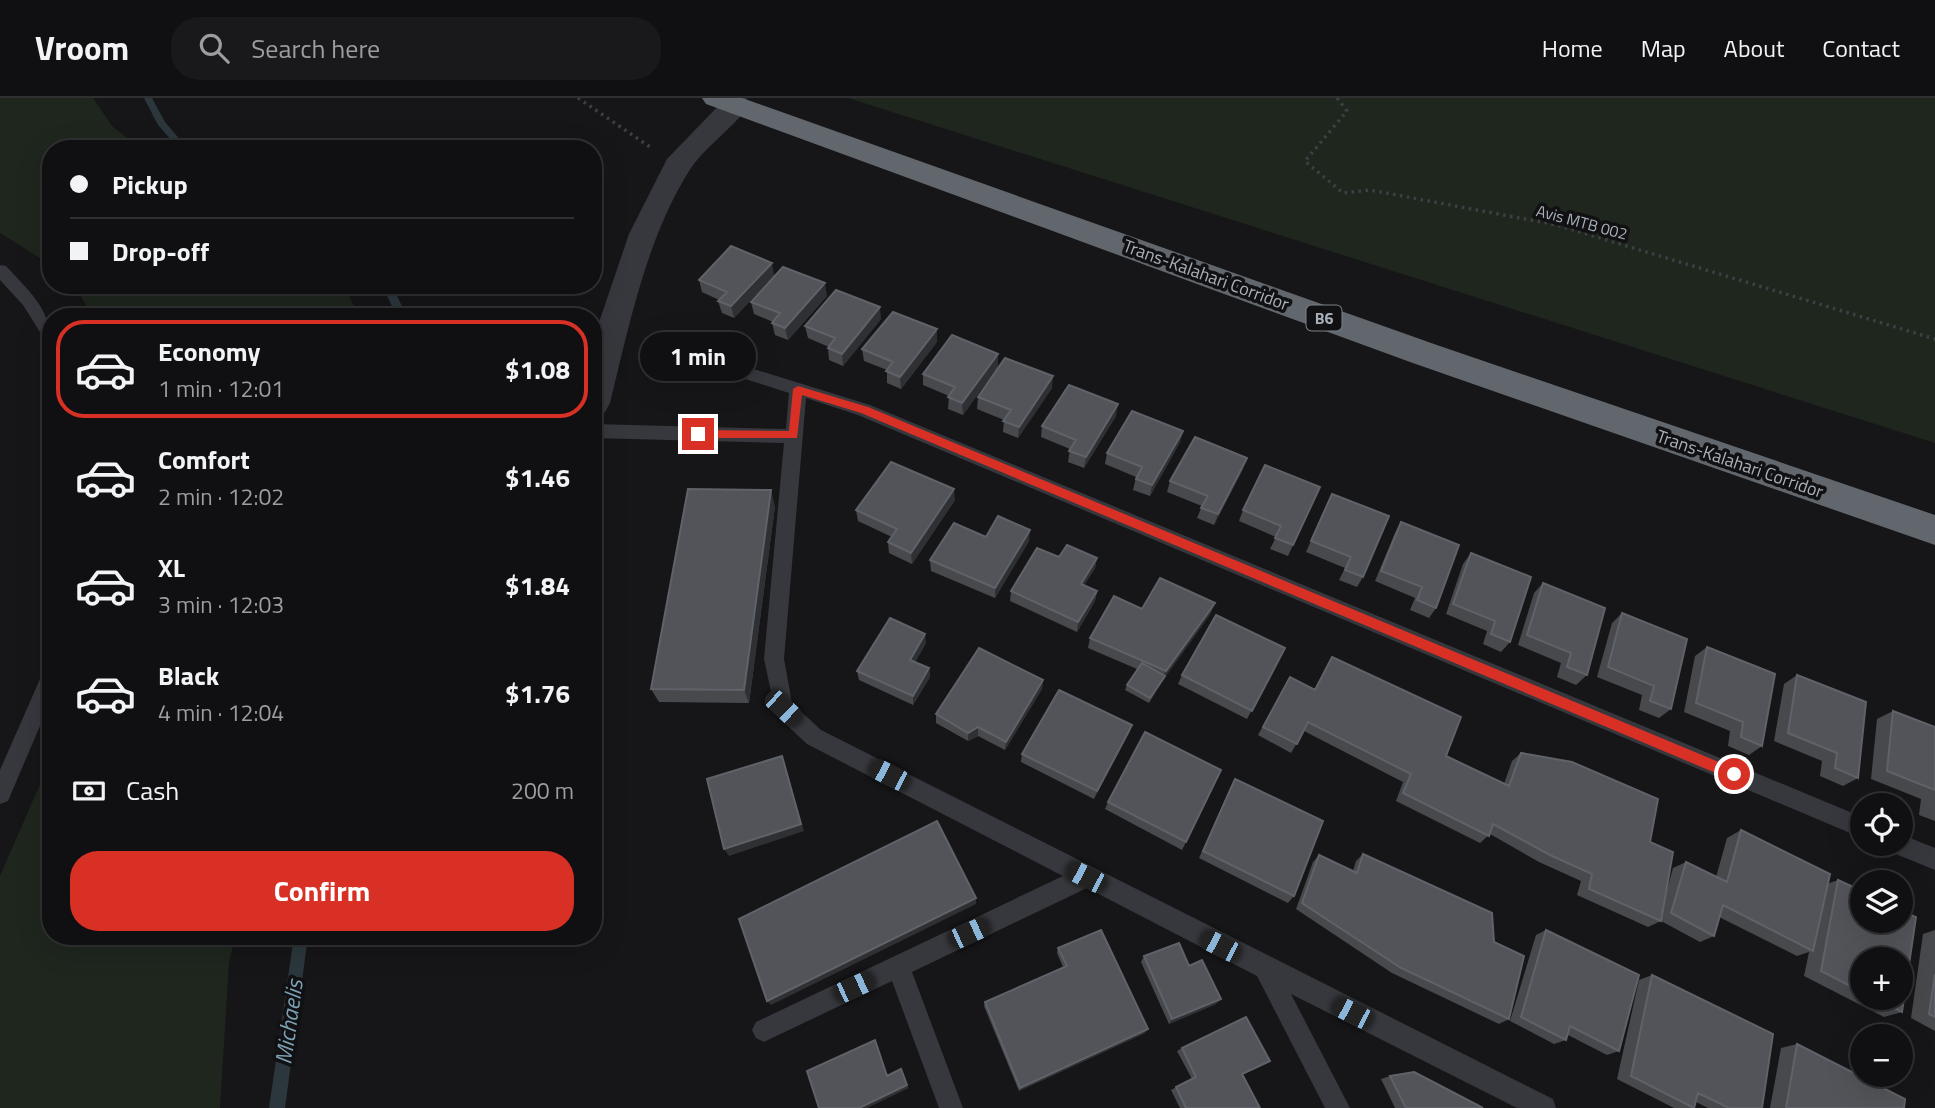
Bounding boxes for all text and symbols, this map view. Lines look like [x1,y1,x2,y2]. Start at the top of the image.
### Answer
search box [171,17,661,80]
text: Vroom [35,23,129,73]
icon: search [195,29,233,67]
text: Search here [251,29,380,68]
text: Home [1542,30,1603,66]
text: Map [1641,30,1686,66]
text: About [1724,30,1784,66]
text: Contact [1822,30,1900,66]
text: Pickup [112,165,188,204]
street label: Avis MTB 002 [1534,198,1630,246]
text: Drop-off [112,232,209,271]
street label: Trans-Kalahari Corridor [1119,232,1293,317]
road number: B6 [1306,306,1342,330]
text: Economy [158,332,260,371]
callout: 1 min [640,332,756,382]
icon: car [74,338,137,401]
text: 1 min [670,339,726,374]
text: $1.08 [505,350,570,389]
text: 1 min · 12:01 [158,371,284,406]
route end [682,418,714,450]
street label: Trans-Kalahari Corridor [1653,422,1827,505]
text: Comfort [158,440,250,479]
icon: car [74,446,137,509]
text: $1.46 [505,458,570,497]
text: 2 min · 12:02 [158,479,284,514]
text: XL [158,548,185,587]
icon: car [74,554,137,617]
text: $1.84 [505,566,570,605]
text: 3 min · 12:03 [158,587,284,622]
text: Black [158,656,219,695]
icon: car [74,662,137,725]
text: $1.76 [505,674,570,713]
car [761,686,806,730]
text: 4 min · 12:04 [158,695,284,730]
car [866,756,913,794]
route start [1718,758,1750,790]
text: Cash [126,771,179,810]
icon: cash [70,772,108,810]
text: 200 m [511,773,574,808]
map controls [1850,793,1913,1087]
button: locate [1850,793,1913,856]
button: Confirm [70,851,574,931]
car [1063,858,1110,896]
button: layers [1850,870,1913,933]
car [946,915,993,951]
car [1197,927,1244,965]
button: + [1850,947,1913,1010]
car [831,969,878,1005]
water label: Michaelis [265,975,312,1067]
car [1329,994,1376,1032]
button: − [1850,1024,1913,1087]

